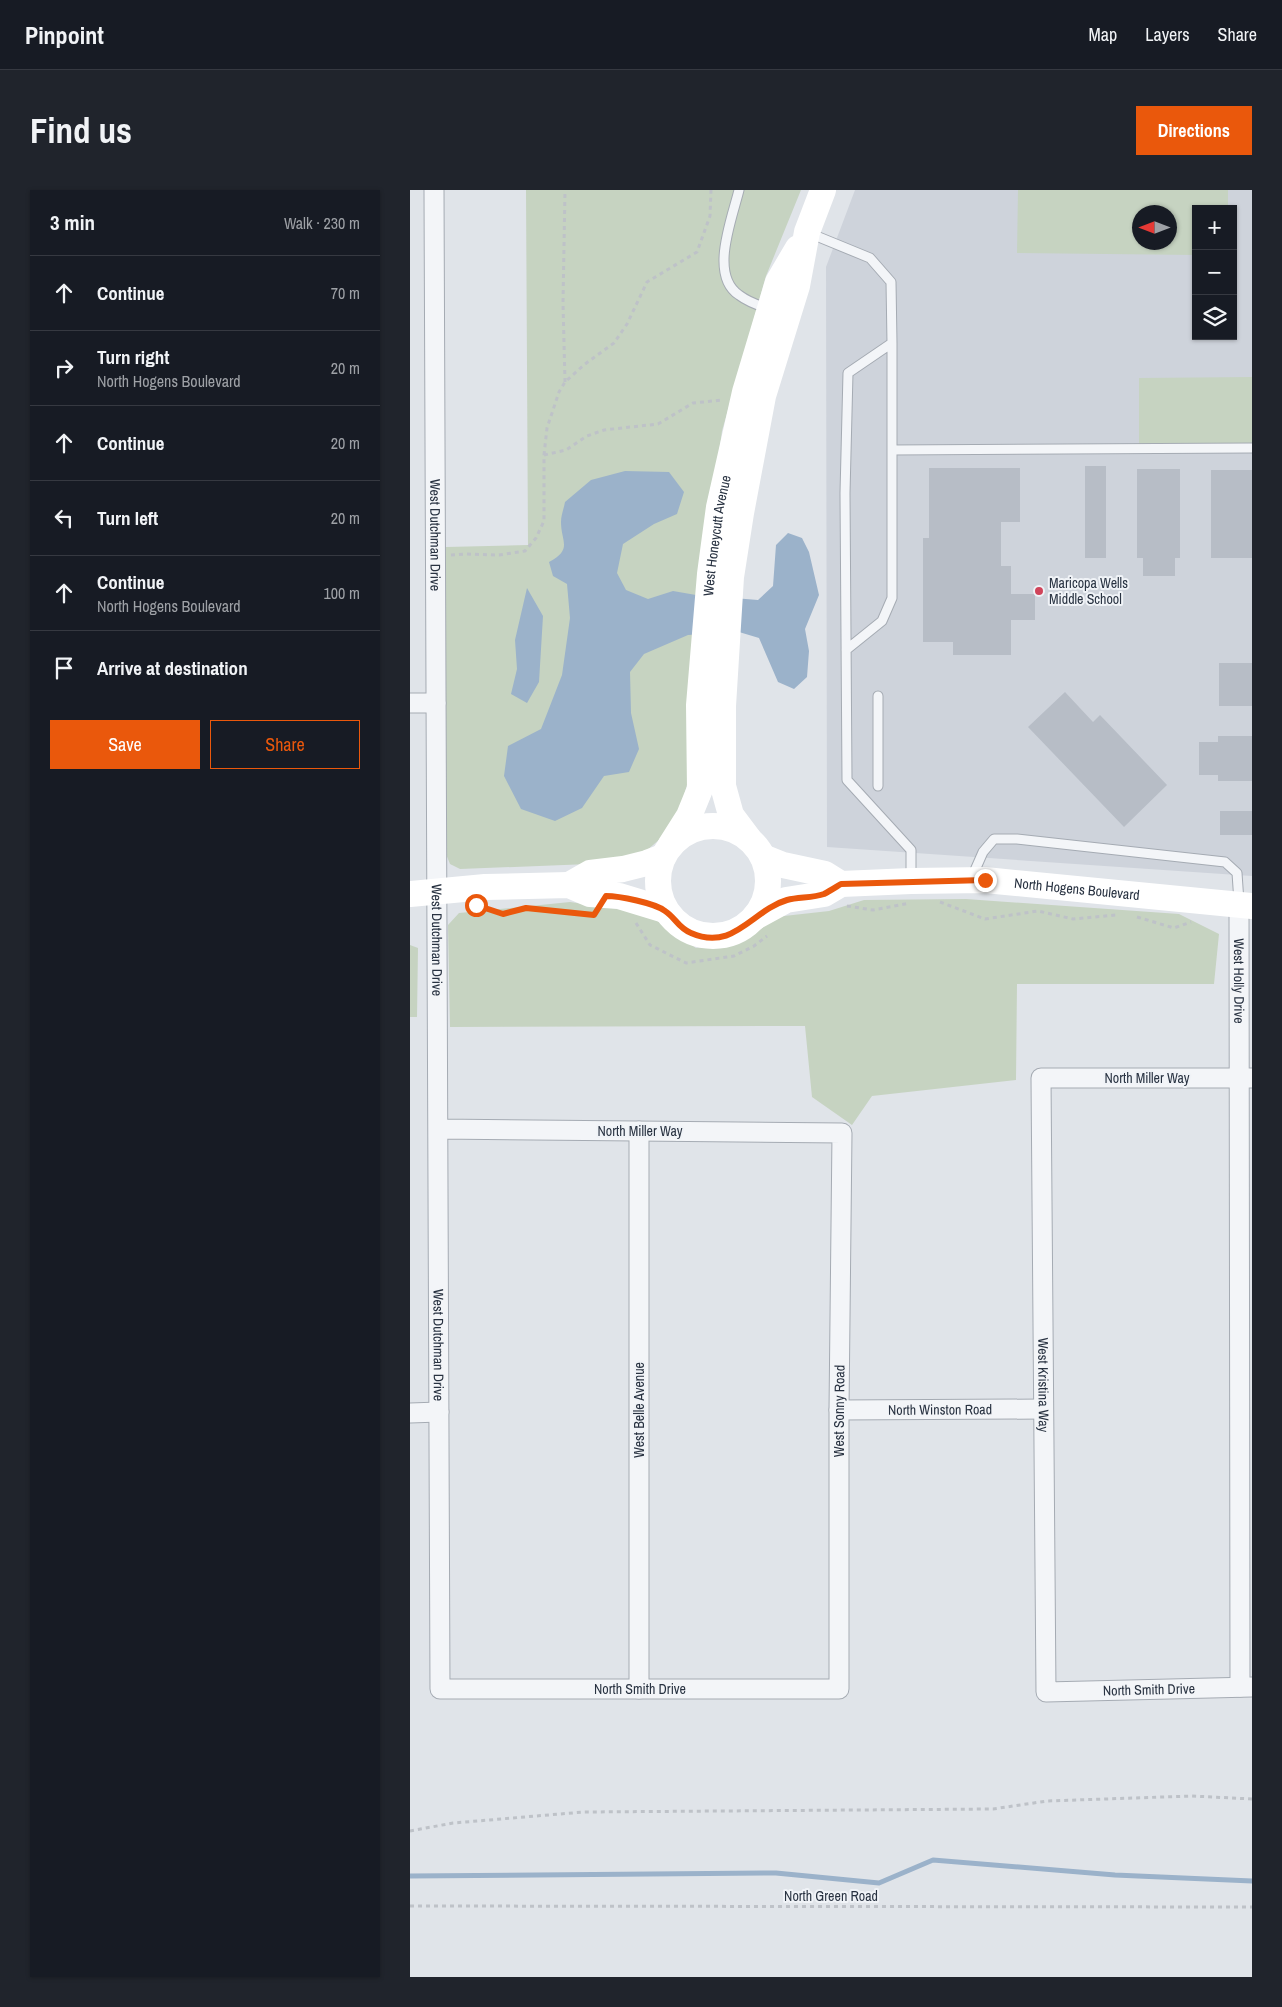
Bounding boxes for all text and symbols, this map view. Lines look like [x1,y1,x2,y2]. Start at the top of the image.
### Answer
text: Pinpoint [25,19,104,51]
text: Map [1089,22,1117,47]
text: Layers [1145,22,1190,47]
text: Share [1218,22,1257,47]
button: Directions [1136,106,1252,155]
text: Find us [30,107,132,154]
north arrow [1132,205,1177,250]
map controls [1192,205,1237,340]
button: + [1192,205,1237,250]
text: 3 min [50,208,95,237]
text: Walk · 230 m [284,212,360,234]
button: − [1192,250,1237,295]
icon: ahead [50,279,78,307]
text: Continue [97,280,165,306]
text: 70 m [331,282,360,304]
button: layers [1192,295,1237,340]
text: Turn right [97,344,169,370]
icon: right [50,354,78,382]
text: 20 m [331,357,360,379]
text: North Hogens Boulevard [97,370,241,392]
icon: ahead [50,429,78,457]
text: Continue [97,430,165,456]
text: 20 m [331,432,360,454]
street label: West Honeycutt Avenue [699,473,735,597]
street label: West Dutchman Drive [426,479,445,591]
icon: left [50,504,78,532]
text: Turn left [97,505,158,531]
text: 20 m [331,507,360,529]
text: Continue [97,569,165,595]
place label: Maricopa Wells Middle School [1049,574,1128,608]
icon: ahead [50,579,78,607]
text: 100 m [324,582,360,604]
marker: Maricopa Wells Middle School [1033,585,1045,597]
text: North Hogens Boulevard [97,595,241,617]
icon: arrive [50,654,78,682]
text: Arrive at destination [97,655,248,681]
button: Save [50,720,200,769]
button: Share [210,720,360,769]
route end [974,869,997,892]
street label: North Hogens Boulevard [1013,874,1140,904]
street label: West Dutchman Drive [428,884,446,996]
route start [465,894,488,917]
street label: West Holly Drive [1230,938,1248,1024]
street label: North Miller Way [1104,1069,1190,1087]
street label: North Miller Way [597,1122,683,1140]
street label: West Dutchman Drive [429,1289,448,1401]
street label: West Kristina Way [1034,1338,1053,1433]
street label: West Belle Avenue [630,1362,648,1458]
street label: West Sonny Road [830,1365,848,1457]
street label: North Winston Road [888,1400,992,1419]
street label: North Smith Drive [1103,1679,1195,1700]
street label: North Smith Drive [594,1680,686,1698]
street label: North Green Road [784,1887,878,1905]

